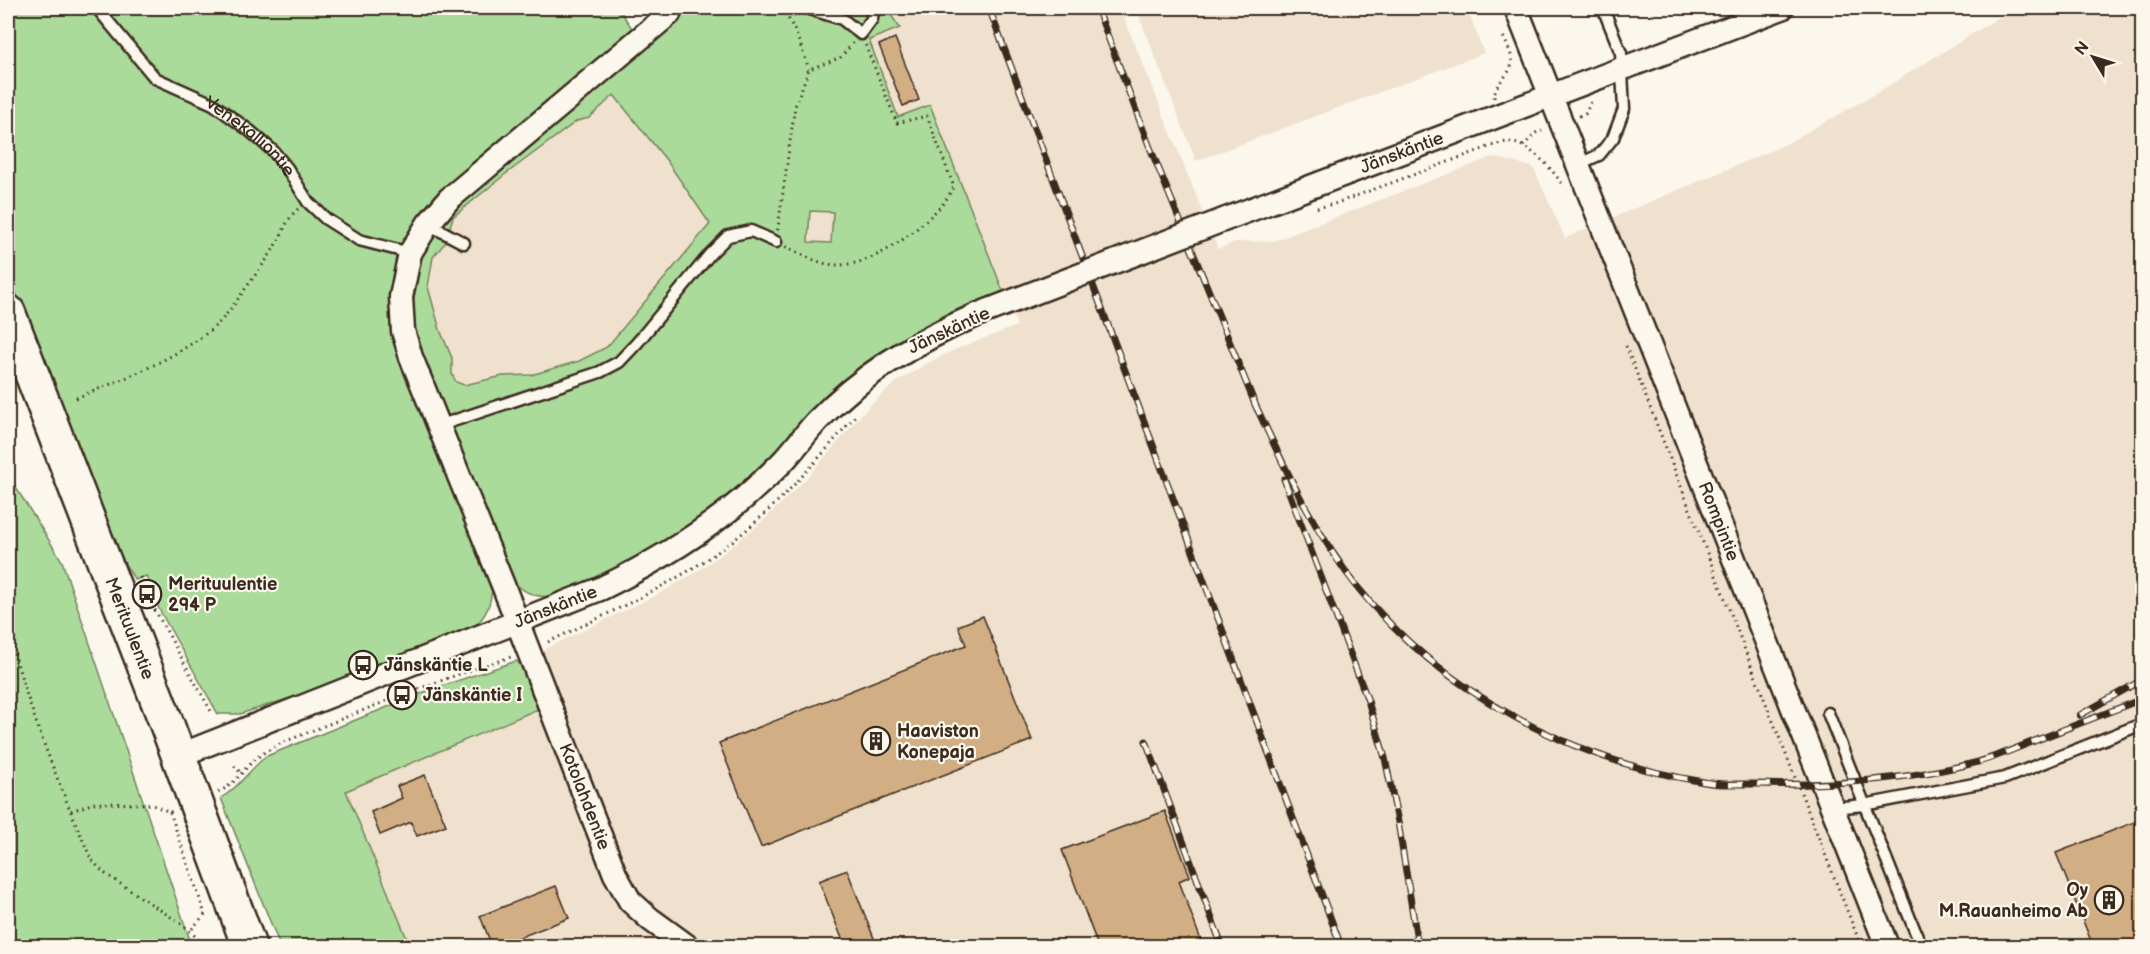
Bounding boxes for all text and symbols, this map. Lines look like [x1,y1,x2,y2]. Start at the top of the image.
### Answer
north arrow [2063,27,2123,87]
text: N [2071,38,2094,59]
street label: Venekalliontie [202,92,300,181]
street label: Jänskäntie [1357,127,1447,178]
street label: Jänskäntie [905,302,994,358]
street label: Rompintie [1693,479,1744,564]
place label: Merituulentie 294 P [168,574,277,616]
street label: Merituulentie [100,575,159,683]
bus stop icon: Merituulentie 294 P [131,578,163,610]
street label: Jänskäntie [511,581,601,633]
bus stop icon: Jänskäntie L [347,649,379,681]
place label: Jänskäntie L [384,655,488,676]
bus stop icon: Jänskäntie I [386,679,418,711]
place label: Jänskäntie I [423,685,522,706]
place label: Haaviston Konepaja [897,721,979,763]
building icon: Haaviston Konepaja [860,725,892,757]
street label: Kotolahdentie [554,740,615,853]
place label: Oy M.Rauanheimo Ab [1939,880,2089,922]
building icon: Oy M.Rauanheimo Ab [2093,884,2125,916]

